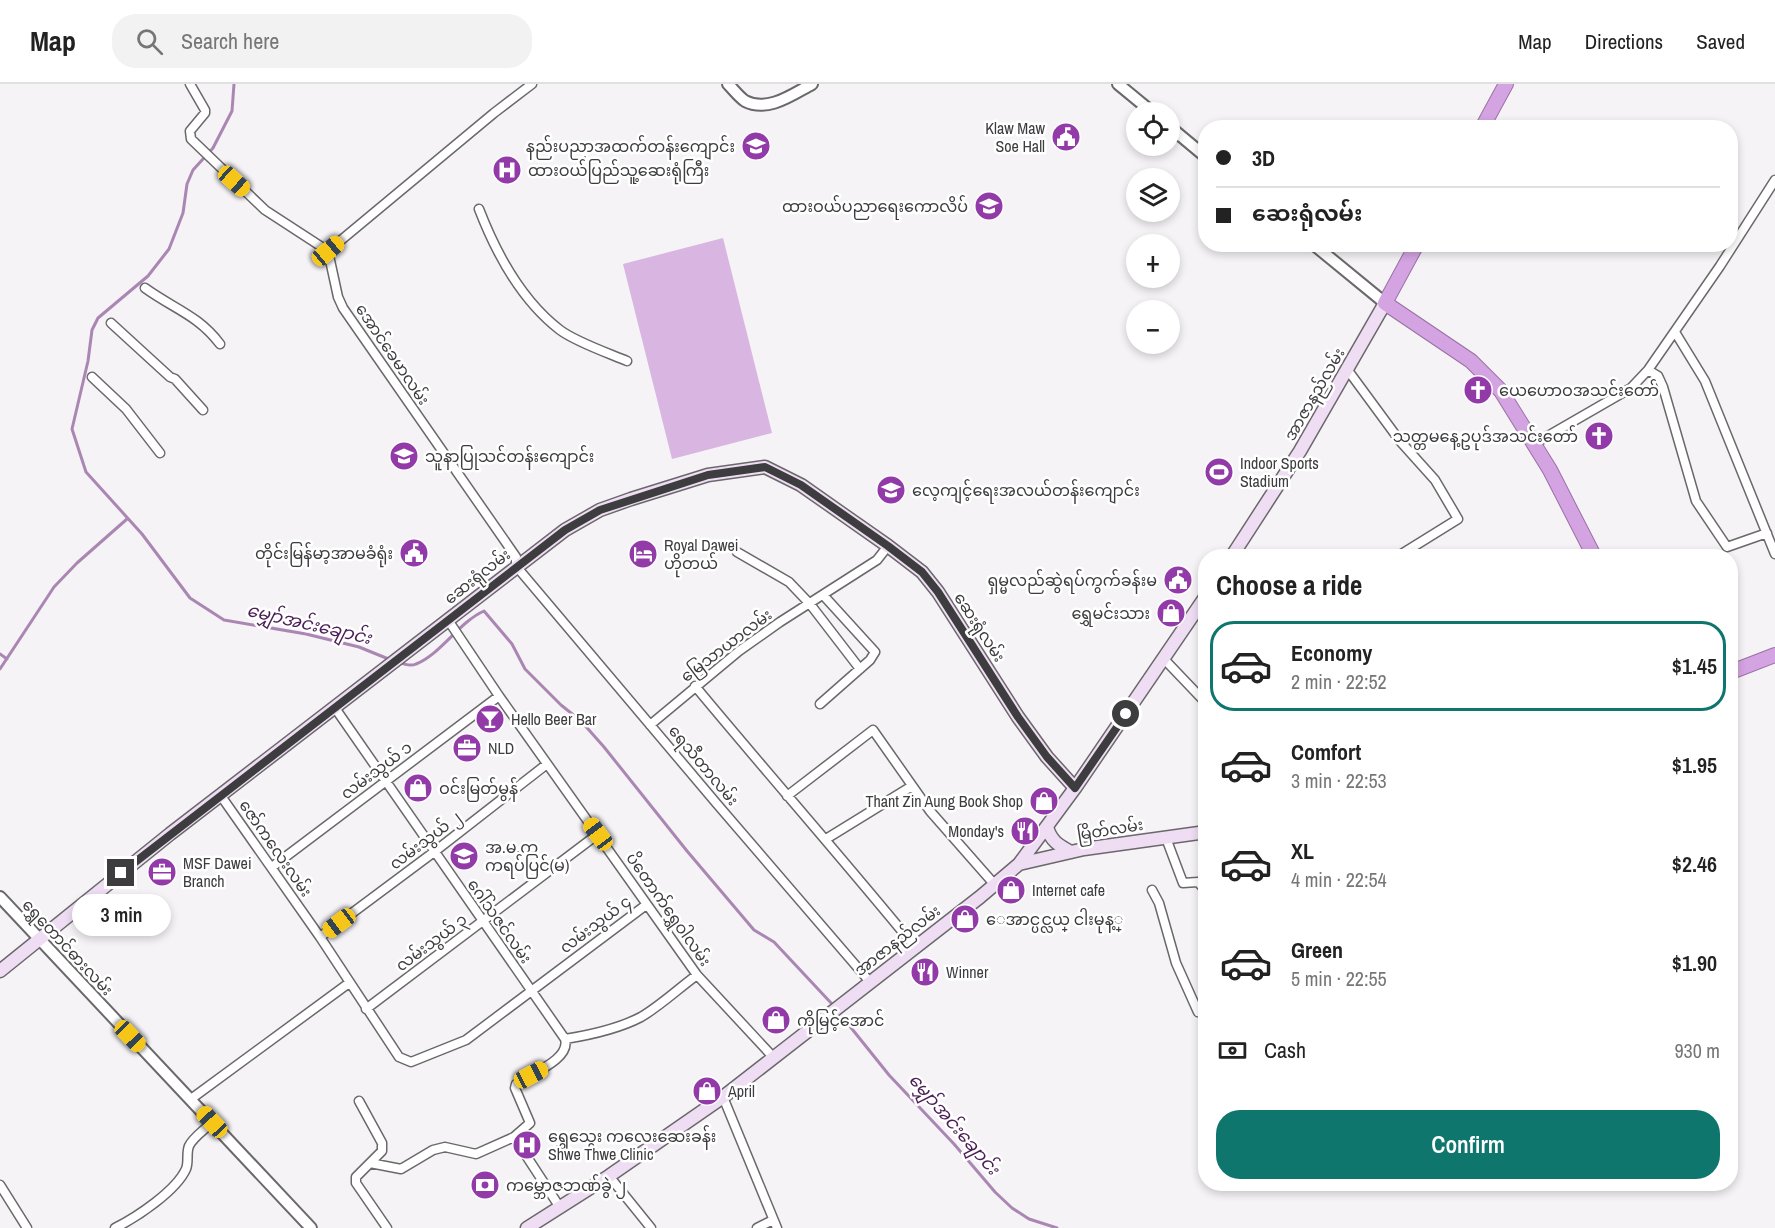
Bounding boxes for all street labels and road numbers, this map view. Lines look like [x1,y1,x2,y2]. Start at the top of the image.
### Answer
street label: အောင်ခေမာလမ်း [351,299,435,409]
street label: အာဇာနည်လမ်း [1279,344,1352,446]
street label: ဆေးရုံလမ်း [439,543,517,612]
street label: ဆေးရုံလမ်း [946,588,1011,668]
street label: မြေသာယာလမ်း [676,603,778,689]
street label: ရေသီတာလမ်း [662,720,744,812]
street label: လမ်းသွယ် ၁ [336,736,418,806]
street label: ဇော်ကလေးလမ်း [234,795,318,901]
street label: လမ်းသွယ် ၂ [384,806,467,877]
street label: မြိတ်လမ်း [1075,813,1145,848]
street label: ပိတောက်ရွှေဝါလမ်း [619,848,717,972]
street label: ဂေါ်သဇင်လမ်း [463,874,537,968]
street label: လမ်းသွယ် ၄ [555,890,637,960]
street label: ရွှေတောင်ဓားလမ်း [15,894,118,1002]
street label: အာဇာနည်လမ်း [849,899,947,983]
street label: လမ်းသွယ် ၃ [391,908,473,978]

